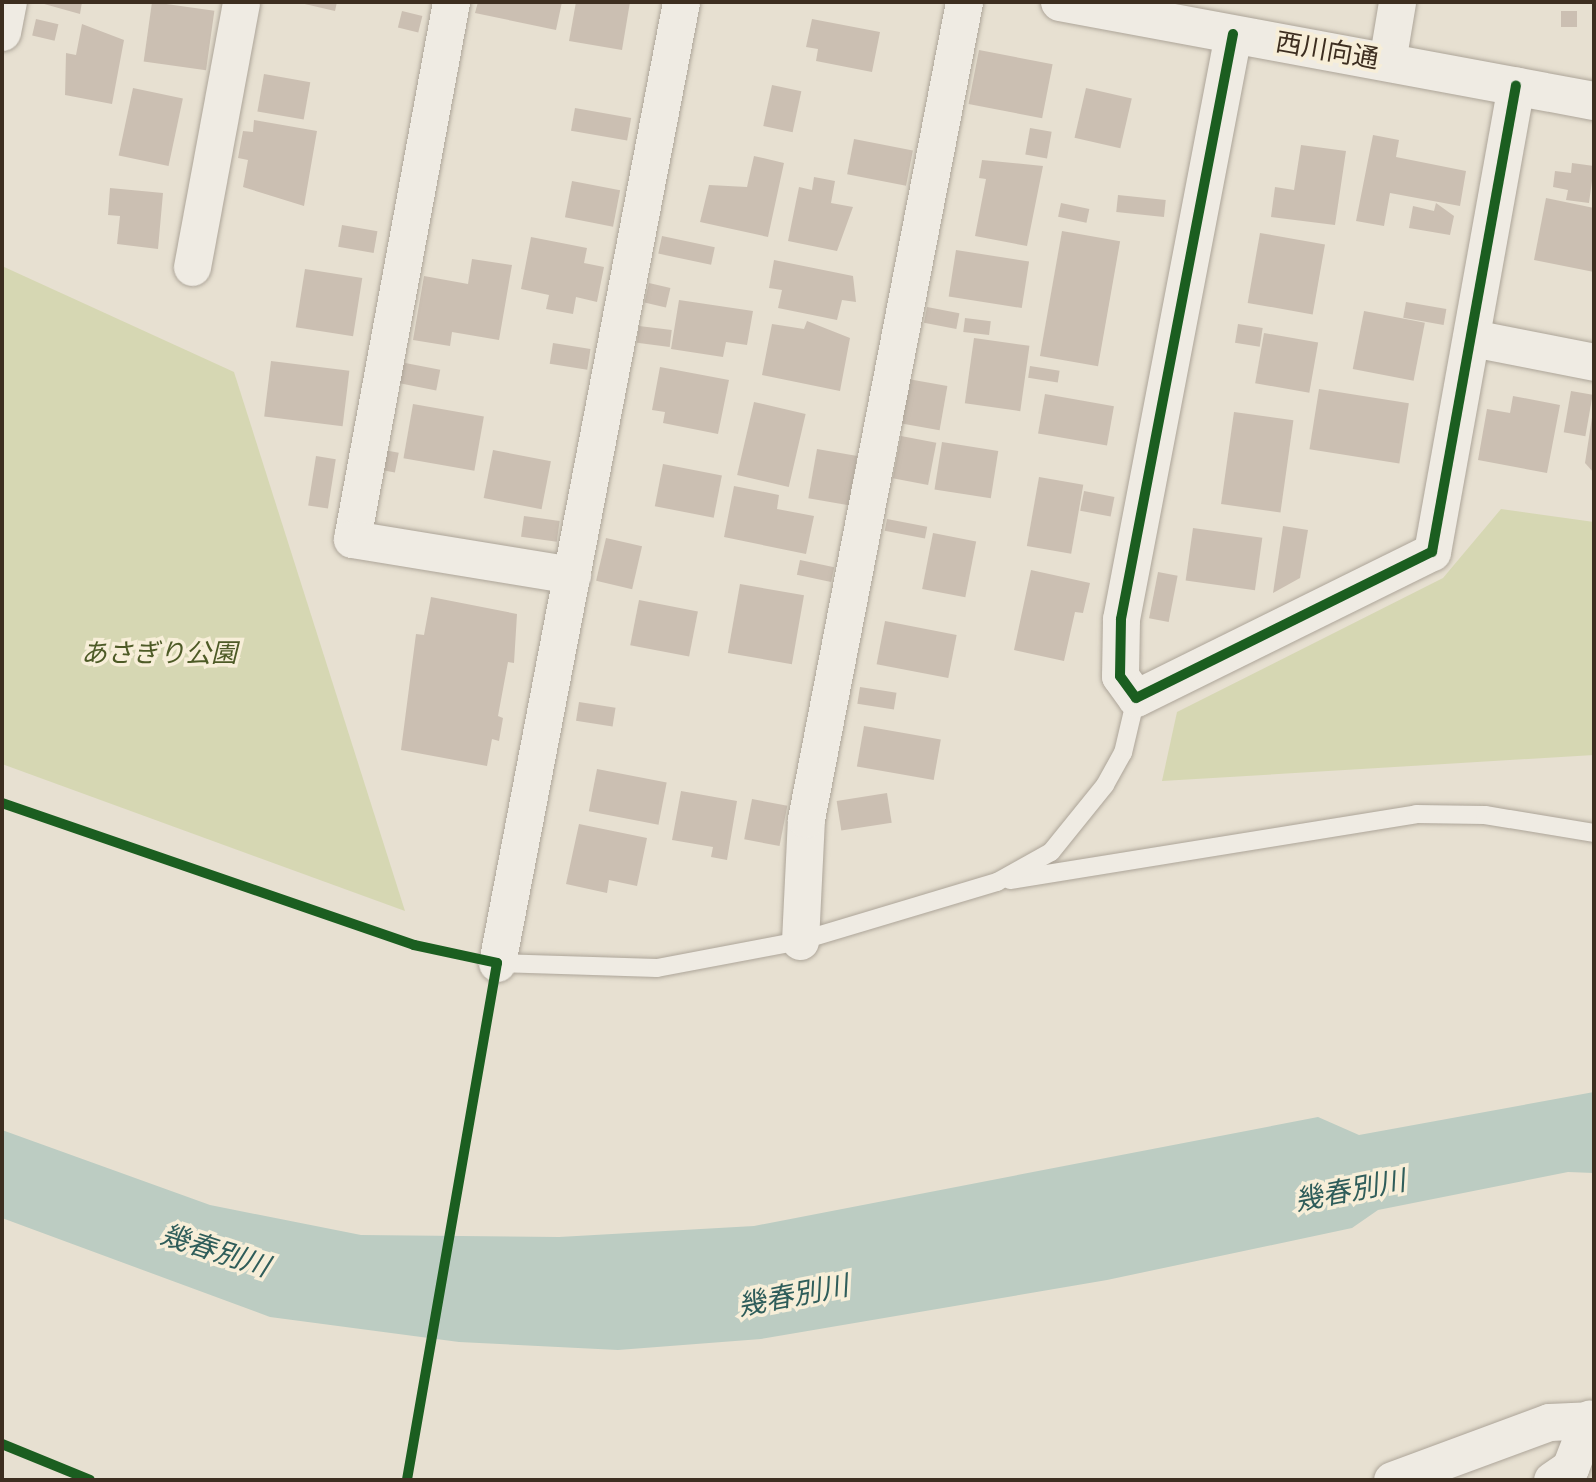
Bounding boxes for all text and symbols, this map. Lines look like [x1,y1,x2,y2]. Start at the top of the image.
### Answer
street label: 西川向通 [1273,27,1381,75]
park label: あさぎり公園 [81,638,237,670]
water label: 幾春別川 [1292,1164,1408,1218]
water label: 幾春別川 [157,1218,273,1284]
water label: 幾春別川 [735,1269,851,1323]

